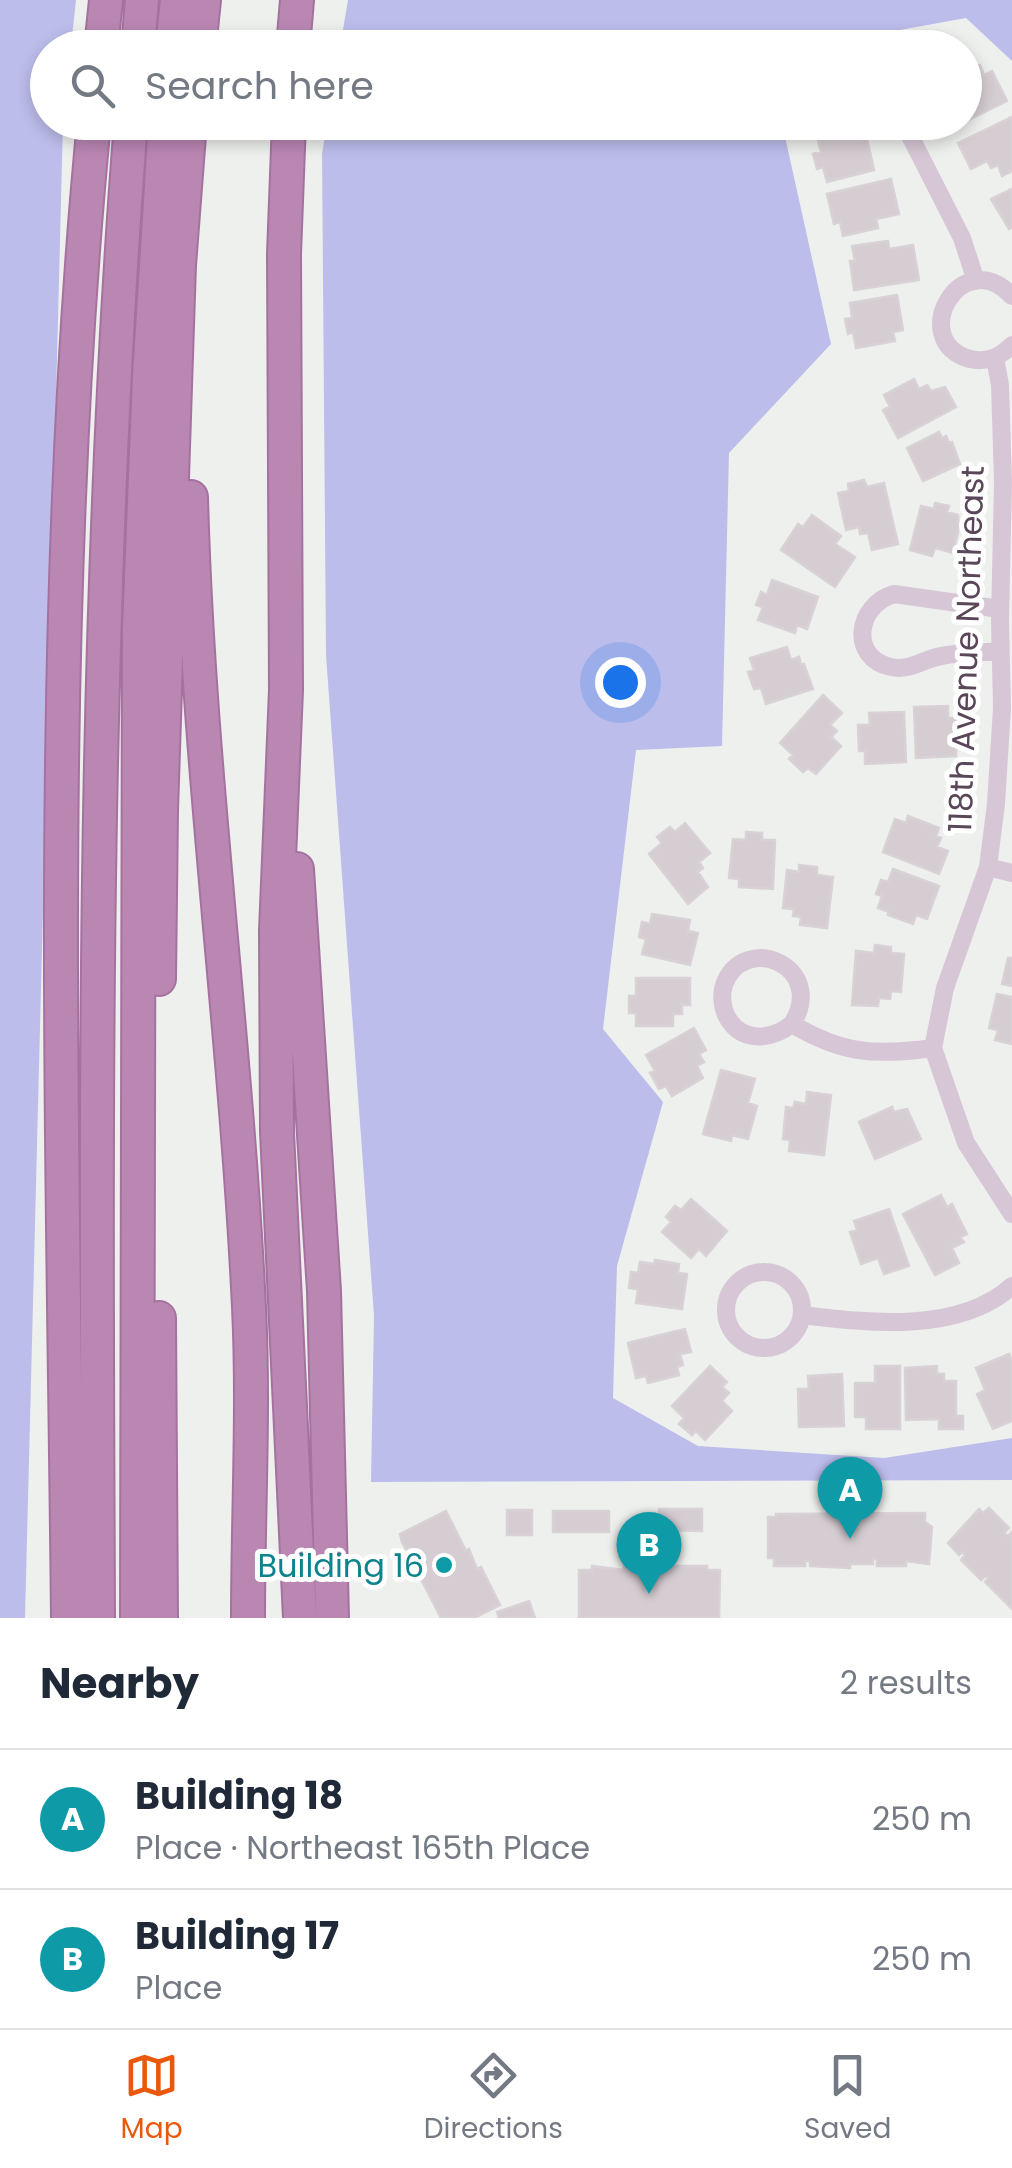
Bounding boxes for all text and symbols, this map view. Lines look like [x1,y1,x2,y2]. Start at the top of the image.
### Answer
search box [30,30,982,140]
icon: search [65,58,120,113]
text: Search here [145,59,374,112]
street label: 118th Avenue Northeast [937,465,995,833]
your location [595,657,646,708]
pin: A [818,1456,882,1539]
pin: B [616,1512,682,1594]
place label: Building 16 [257,1543,424,1588]
marker: Building 16 [433,1554,455,1576]
text: Nearby [40,1654,199,1713]
text: 2 results [840,1660,972,1705]
text: Building 18 [135,1769,343,1822]
text: A [61,1796,84,1841]
text: 250 m [872,1796,972,1841]
text: Place · Northeast 165th Place [135,1825,590,1870]
text: Building 17 [135,1909,339,1962]
text: B [62,1936,83,1981]
text: 250 m [872,1936,972,1981]
text: Place [135,1965,222,2010]
tab: Map [121,2048,183,2150]
tab: Directions [424,2048,563,2150]
tab: Saved [804,2048,891,2150]

